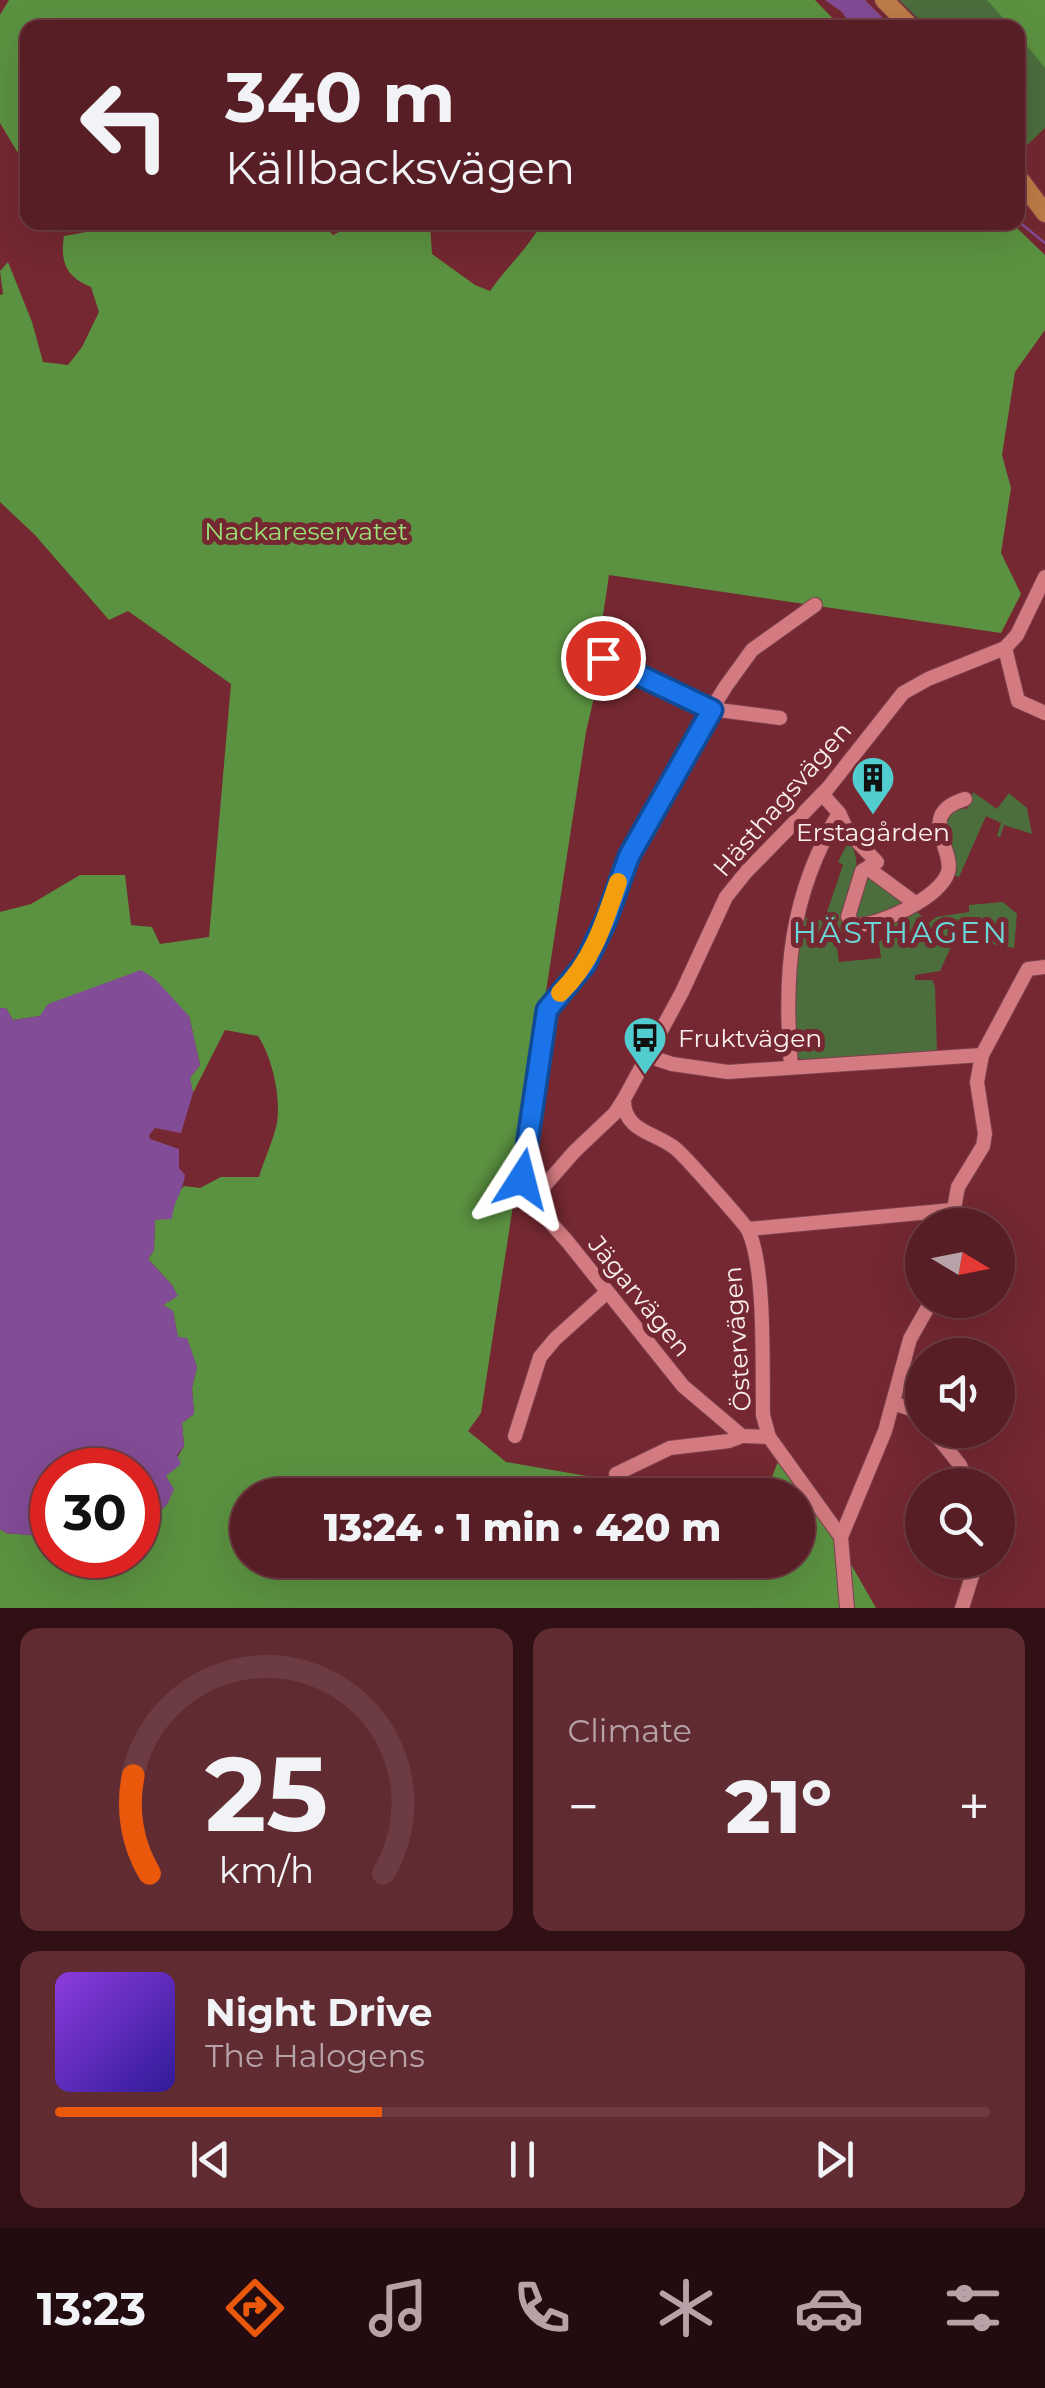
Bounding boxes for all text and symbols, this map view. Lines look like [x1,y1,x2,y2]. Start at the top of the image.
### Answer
text: 340 m [225,54,455,140]
icon: left [60,60,190,190]
text: Källbacksvägen [225,140,575,195]
park label: Nackareservatet [204,516,408,546]
pin [561,616,646,701]
icon: arrive [576,631,631,686]
street label: Hästhagsvägen [707,716,857,882]
building icon: Erstagården [850,755,896,816]
place label: Erstagården [796,817,950,847]
district label: HÄSTHAGEN [792,914,1010,951]
bus stop icon: Fruktvägen [622,1015,668,1076]
place label: Fruktvägen [678,1023,822,1053]
position arrow [470,1127,574,1231]
north arrow [905,1208,1015,1318]
map controls [905,1208,1015,1578]
street label: Jägarvägen [582,1229,698,1362]
street label: Östervägen [717,1265,757,1413]
button: sound [905,1338,1015,1448]
speed limit sign: 30 [30,1448,160,1578]
button: search [905,1468,1015,1578]
text: 13:24 · 1 min · 420 m [324,1504,721,1551]
text: Climate [568,1711,692,1750]
text: 25 [205,1730,328,1857]
text: 21° [725,1760,832,1852]
text: − [568,1773,599,1840]
text: + [958,1773,990,1840]
text: km/h [219,1848,314,1892]
text: Night Drive [205,1989,432,2036]
text: The Halogens [205,2036,425,2075]
icon: previous [183,2132,238,2187]
icon: pause [495,2132,550,2187]
icon: next [807,2132,862,2187]
icon: directions [220,2273,290,2343]
icon: music [363,2273,433,2343]
icon: phone [507,2273,577,2343]
icon: climate [651,2273,721,2343]
icon: car [794,2273,864,2343]
icon: filters [938,2273,1008,2343]
text: 13:23 [37,2281,146,2336]

